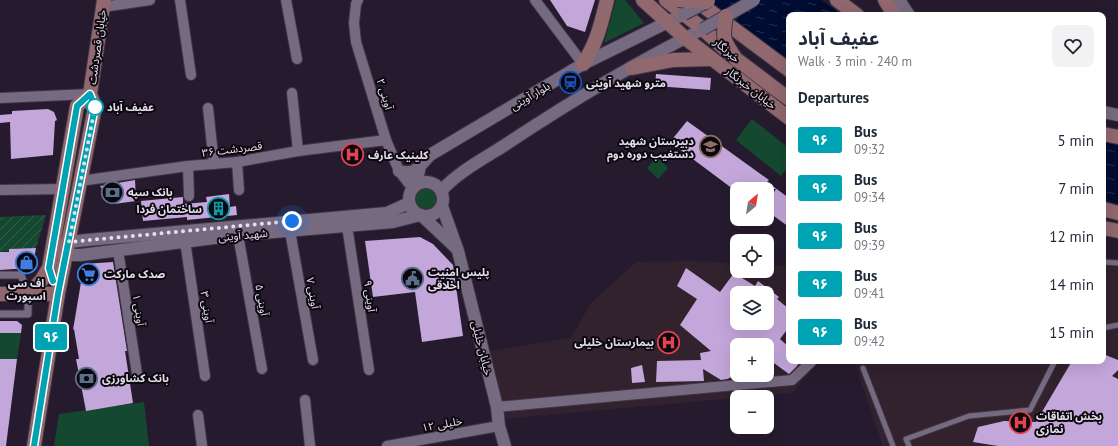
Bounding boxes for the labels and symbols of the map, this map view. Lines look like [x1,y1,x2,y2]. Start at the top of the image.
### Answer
street label: خیابان قصردشت [85,8,109,85]
street label: خبرنگار [710,34,743,66]
street label: خیابان خبرنگار [722,63,780,112]
station icon: مترو شهید آوینی [558,70,584,96]
place label: مترو شهید آوینی [586,76,666,90]
street label: ۲ آوینی [374,77,397,112]
street label: بلوار آوینی [508,79,552,113]
marker: عفیف آباد [86,98,104,116]
place label: عفیف آباد [107,100,154,114]
place label: دبیرستان شهید دستغیب دوره دوم [607,134,694,163]
school or university icon: دبیرستان شهید دستغیب دوره دوم [697,134,723,160]
street label: ۳۶ قصردشت [201,138,263,160]
hospital icon: کلینیک عارف [340,142,366,168]
place label: کلینیک عارف [368,148,429,162]
bank icon: بانک سپه [100,179,126,205]
north arrow [730,182,774,226]
place label: بانک سپه [128,185,173,200]
building icon: ساختمان فردا [205,196,231,222]
place label: ساختمان فردا [136,202,202,216]
your location [282,211,302,231]
street label: شهید آوینی [218,226,269,244]
shop icon: اف سی اسپورت [13,250,39,276]
supermarket icon: صدک مارکت [75,261,101,287]
public building icon: پلیس امنیت اخلاقی [399,265,425,291]
place label: پلیس امنیت اخلاقی [428,265,490,292]
place label: صدک مارکت [104,267,166,281]
place label: اف سی اسپورت [6,276,46,304]
street label: ۷ آوینی [303,276,323,311]
street label: ۹ آوینی [361,279,379,314]
street label: ۵ آوینی [252,283,272,318]
street label: ۳ آوینی [198,290,217,325]
street label: ۱ آوینی [130,293,149,328]
street label: خیابان خلیلی [468,319,496,377]
line badge: ۹۶ [33,324,69,350]
hospital icon: بیمارستان خلیلی [656,329,682,355]
place label: بیمارستان خلیلی [574,335,654,349]
bank icon: بانک کشاورزی [74,365,100,391]
place label: بانک کشاورزی [102,371,169,385]
hospital icon: بخش اتفاقات نمازی [1007,409,1033,435]
place label: بخش اتفاقات نمازی [1036,409,1102,436]
street label: ۱۲ خلیلی [421,413,464,434]

